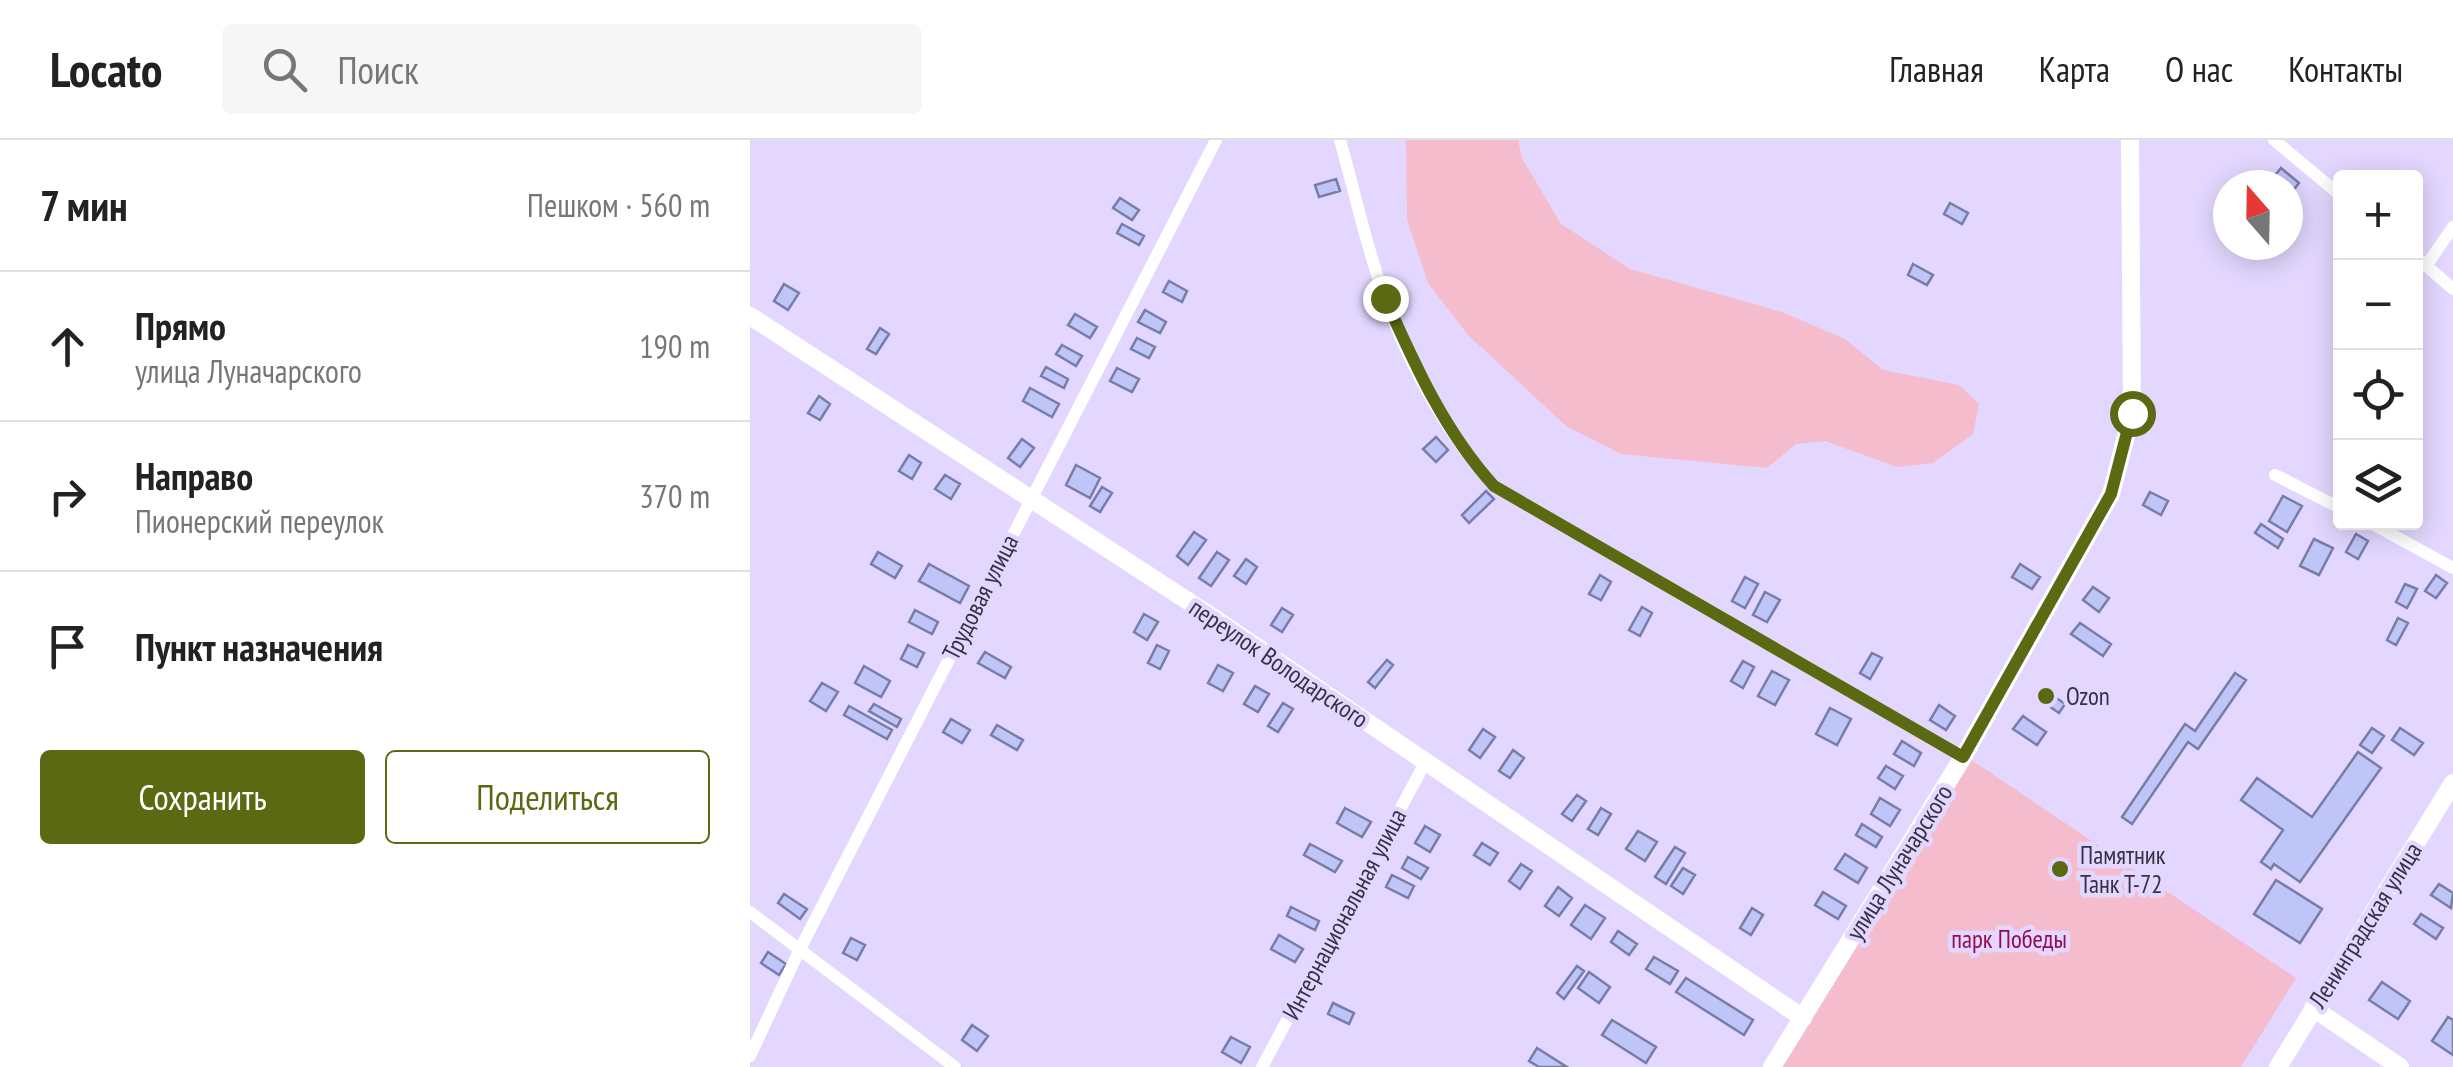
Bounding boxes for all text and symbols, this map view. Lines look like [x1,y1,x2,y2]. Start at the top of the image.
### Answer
search box [222,24,922,114]
text: Locato [50,38,162,100]
icon: search [257,42,312,97]
text: Поиск [337,45,419,94]
text: Главная [1889,46,1984,92]
text: Карта [2039,46,2110,92]
text: О нас [2165,46,2233,92]
text: Контакты [2288,46,2403,92]
north arrow [2213,170,2303,260]
map controls [2333,170,2423,530]
button: + [2333,170,2423,260]
text: 7 мин [40,178,128,233]
text: Пешком · 560 m [527,184,710,226]
button: − [2333,260,2423,350]
route end [1363,276,1409,322]
text: Прямо [135,301,226,350]
icon: ahead [40,319,95,374]
text: 190 m [639,325,710,367]
text: улица Луначарского [135,350,362,392]
button: locate [2333,350,2423,440]
route start [2110,391,2156,437]
button: layers [2333,440,2423,530]
text: Направо [135,451,253,500]
icon: right [40,469,95,524]
text: 370 m [639,475,710,517]
text: Пионерский переулок [135,500,384,542]
street label: Трудовая улица [935,529,1025,665]
street label: переулок Володарского [1183,591,1375,735]
icon: arrive [40,619,95,674]
text: Пункт назначения [135,622,383,671]
place label: Ozon [2066,680,2110,712]
marker: Ozon [2035,685,2057,707]
button: Сохранить [40,750,365,844]
button: Поделиться [385,750,710,844]
street label: улица Луначарского [1838,778,1960,946]
street label: Интернациональная улица [1275,803,1413,1025]
street label: Ленинградская улица [2301,836,2429,1015]
place label: Памятник Танк Т-72 [2080,839,2166,900]
marker: Памятник Танк Т-72 [2049,858,2071,880]
park label: парк Победы [1951,923,2067,955]

